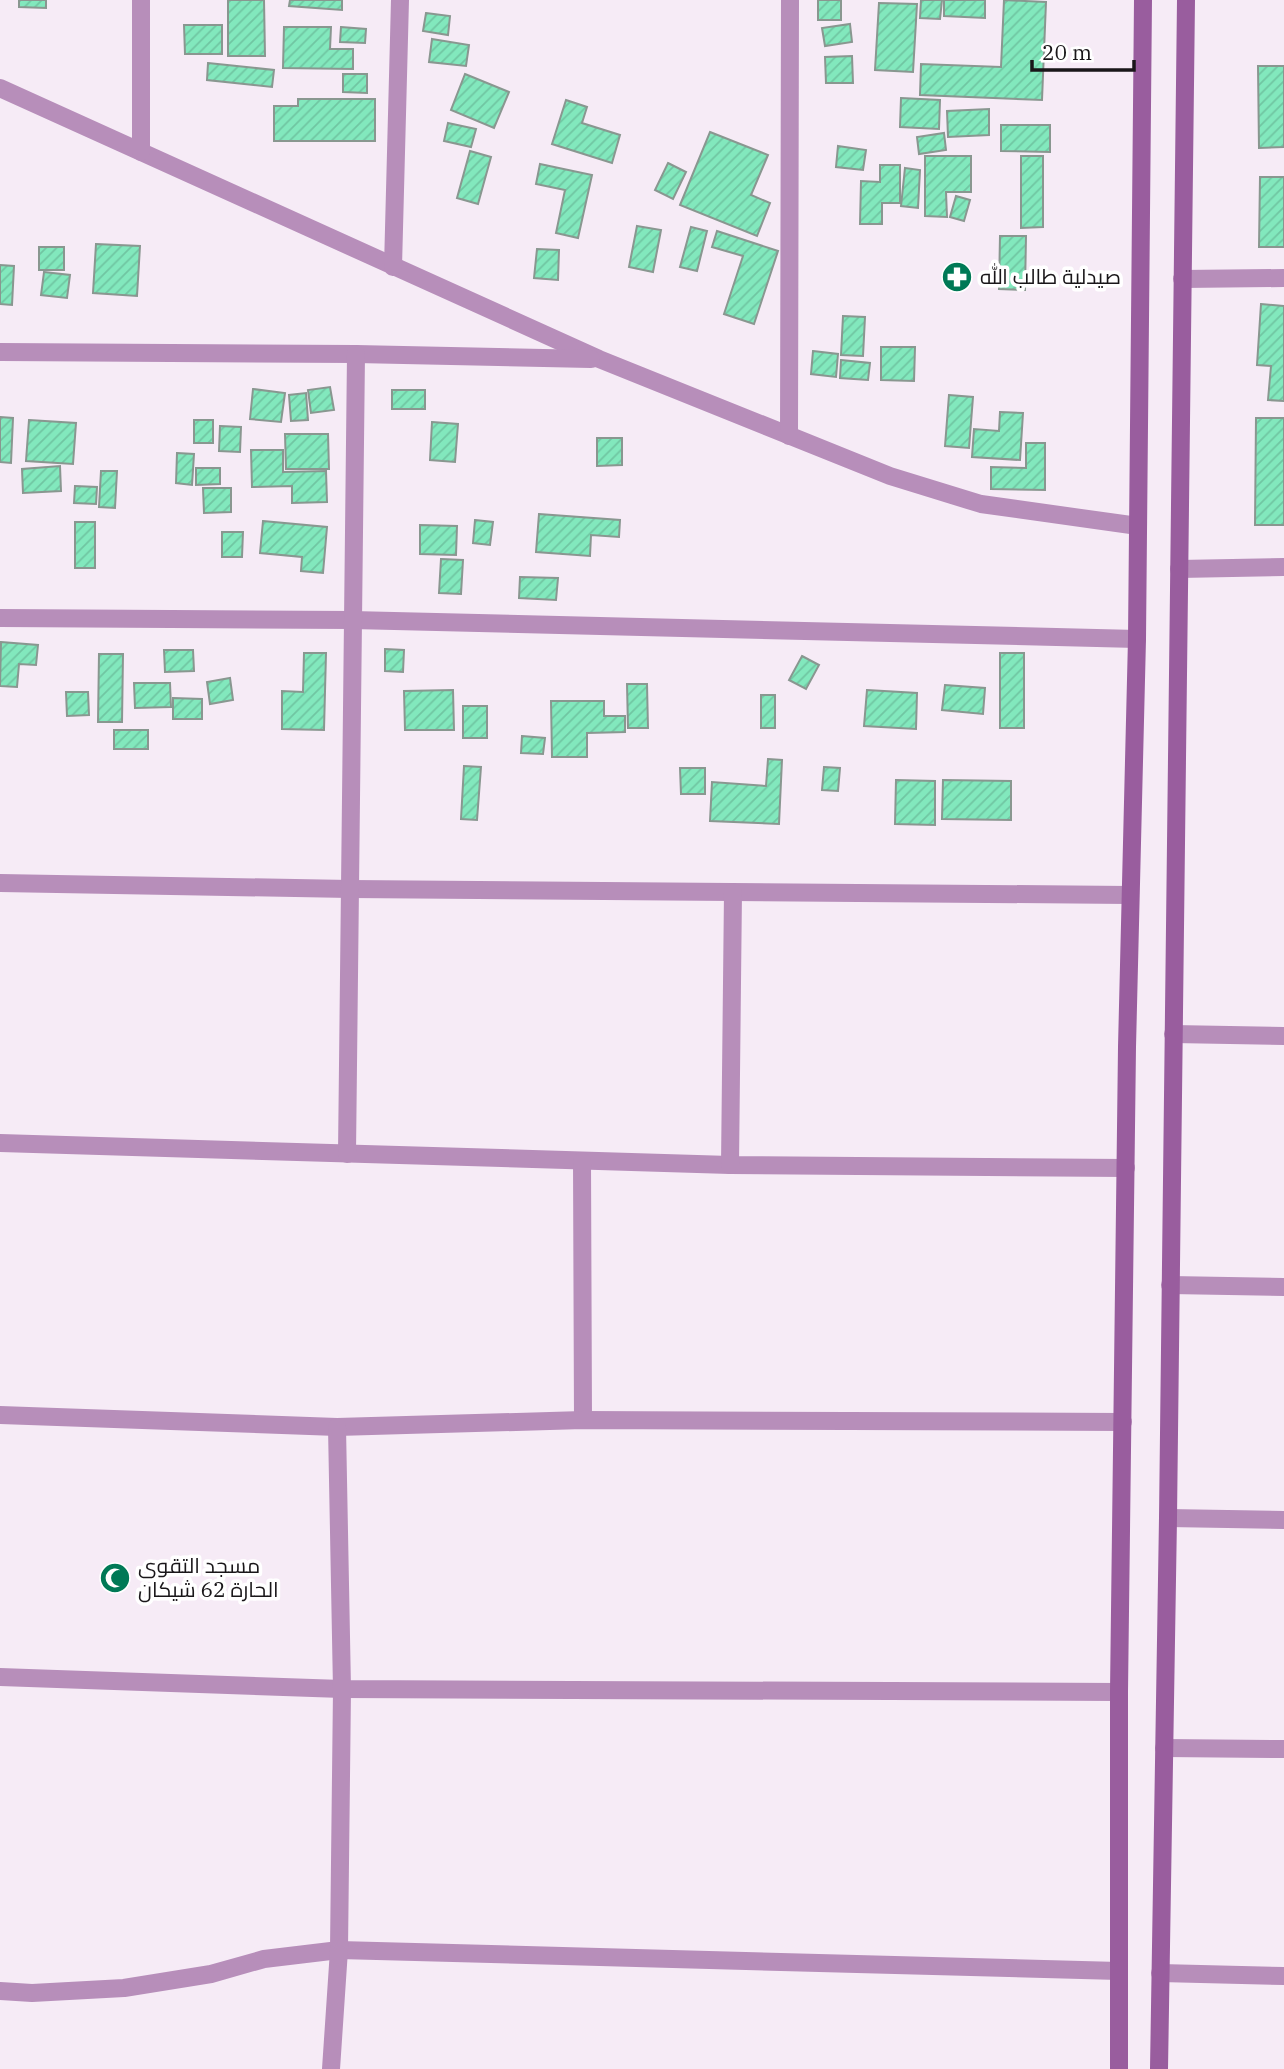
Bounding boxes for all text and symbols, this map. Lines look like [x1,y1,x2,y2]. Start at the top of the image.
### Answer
scale bar [1032,28,1134,72]
text: 20 m [1042,38,1092,66]
pharmacy icon: صيدلية طالب الله [940,260,974,294]
place label: صيدلية طالب الله [980,262,1121,290]
place label: مسجد التقوى الحارة 62 شيكان [138,1551,279,1603]
mosque icon: مسجد التقوى الحارة 62 شيكان [98,1561,132,1595]

